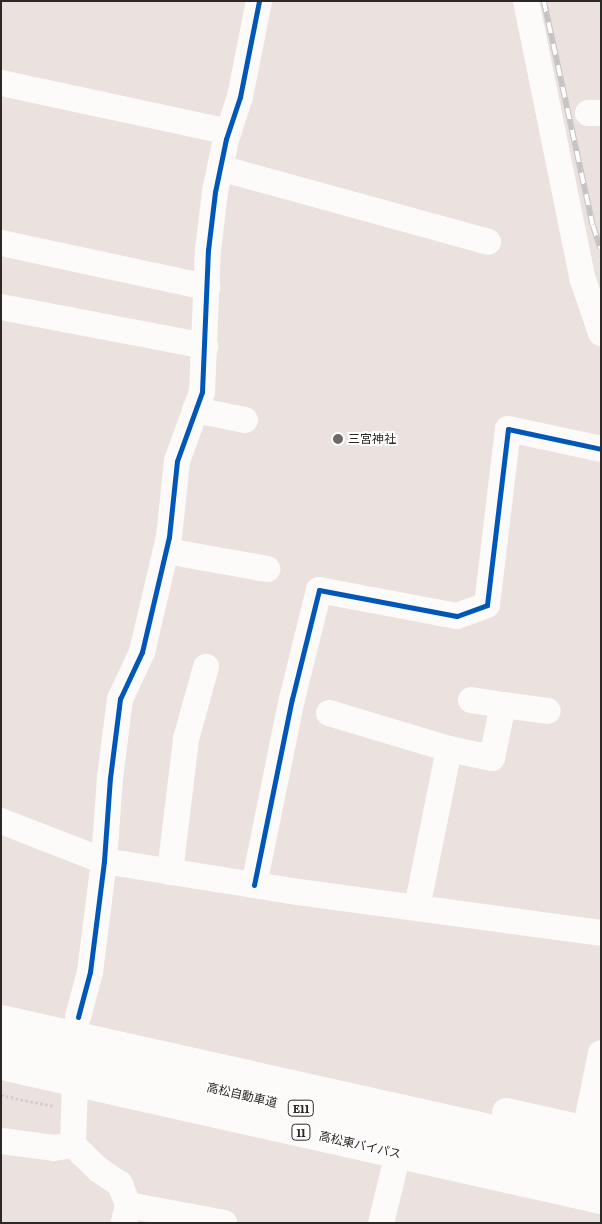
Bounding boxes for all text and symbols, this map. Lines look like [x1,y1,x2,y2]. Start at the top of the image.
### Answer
place label: 三宮神社 [348,432,396,446]
marker: 三宮神社 [332,433,344,445]
street label: 高松自動車道 [205,1080,279,1110]
road number: E11 [287,1100,315,1116]
road number: 11 [291,1124,311,1140]
street label: 高松東バイパス [317,1129,403,1161]

